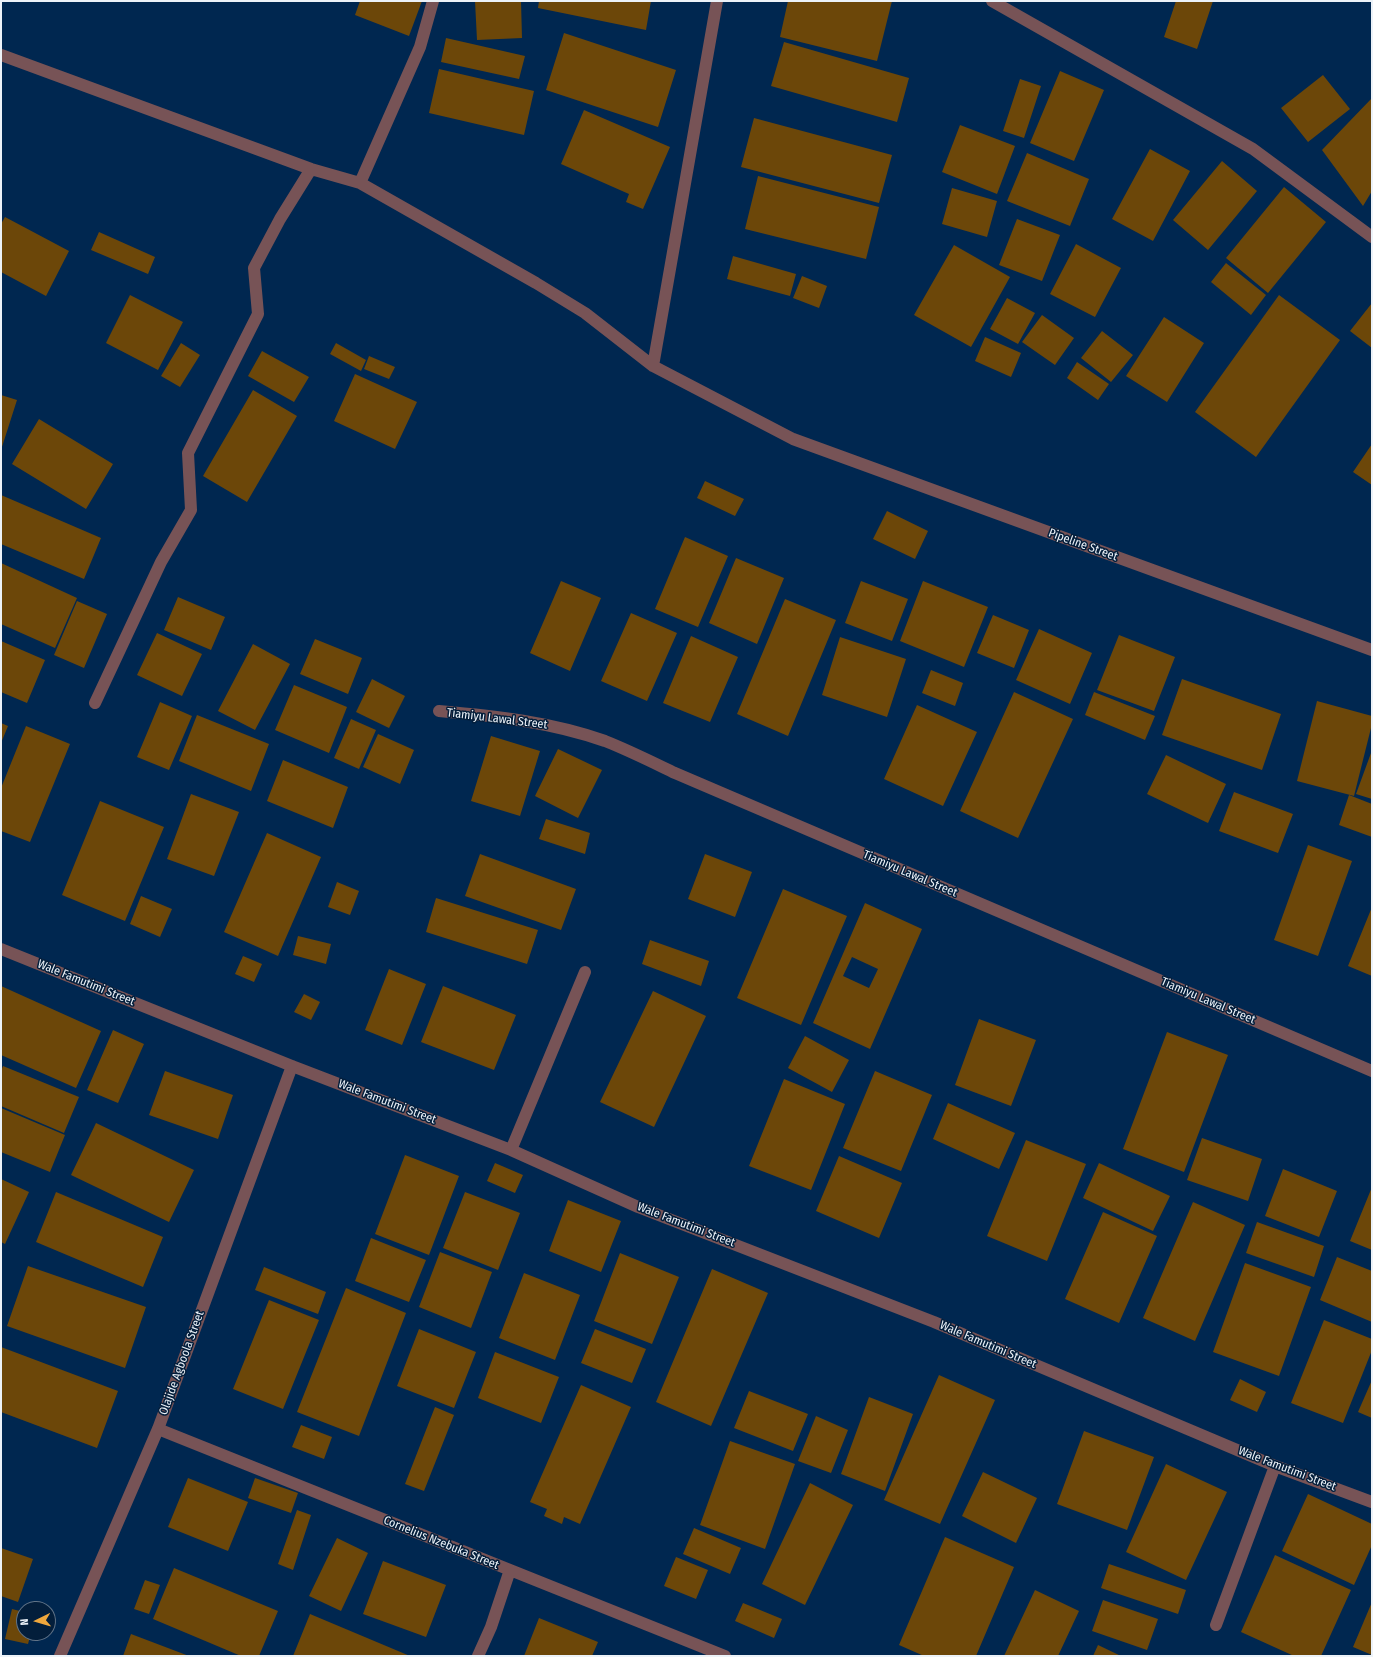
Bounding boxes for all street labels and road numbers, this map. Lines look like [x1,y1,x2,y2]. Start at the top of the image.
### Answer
street label: Pipeline Street [1047,526,1119,564]
street label: Tiamiyu Lawal Street [446,706,548,732]
street label: Tiamiyu Lawal Street [861,848,959,900]
street label: Wale Famutimi Street [35,957,137,1009]
street label: Tiamiyu Lawal Street [1159,975,1257,1027]
street label: Wale Famutimi Street [336,1077,438,1127]
street label: Wale Famutimi Street [635,1200,737,1250]
street label: Olajide Agboola Street [156,1309,208,1417]
street label: Wale Famutimi Street [937,1318,1039,1372]
street label: Wale Famutimi Street [1236,1444,1338,1494]
street label: Cornelius Nzebuka Street [381,1513,501,1573]

